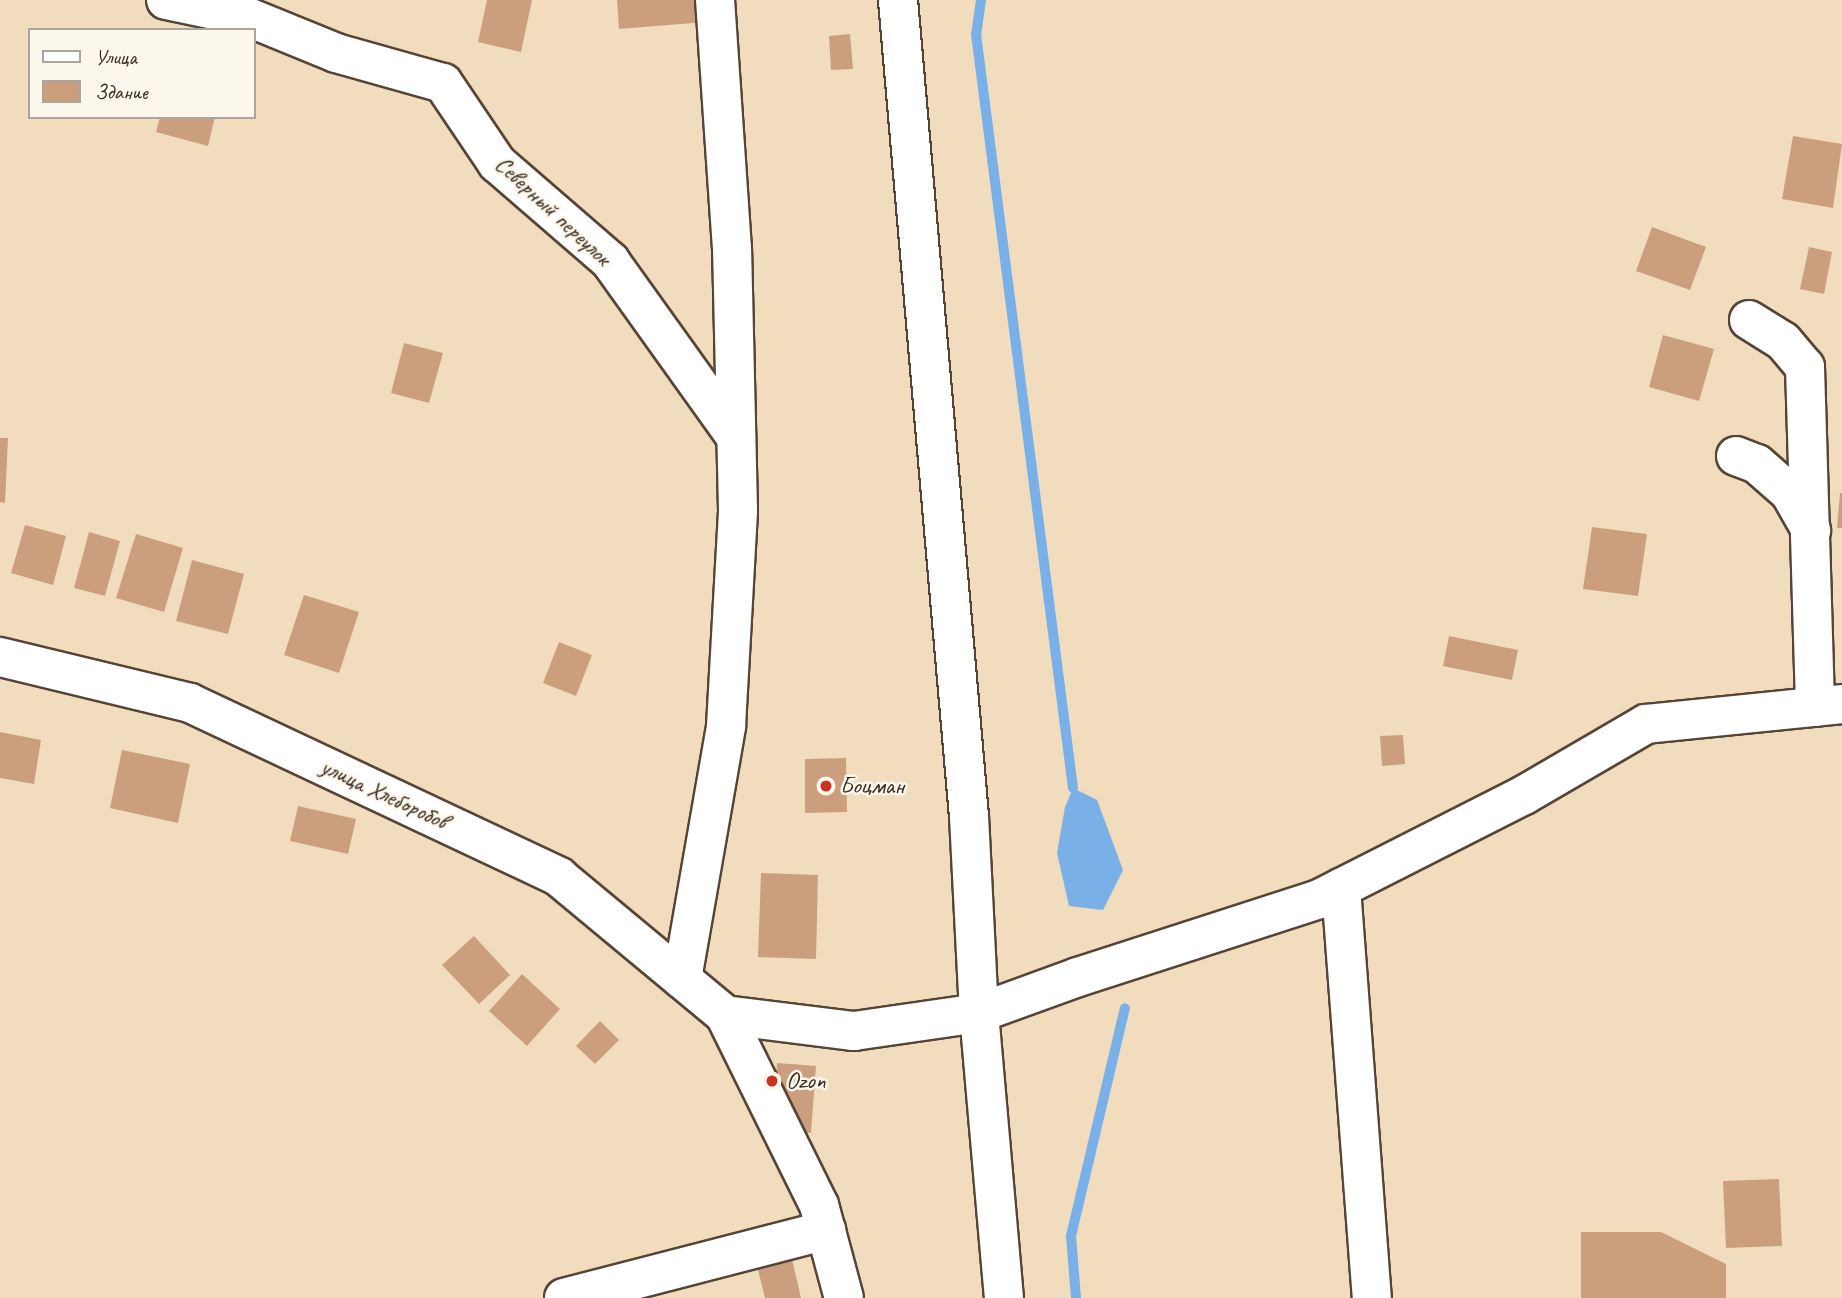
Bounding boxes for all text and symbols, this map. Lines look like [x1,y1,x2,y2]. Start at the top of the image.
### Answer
legend [28,28,256,119]
text: Улица [95,44,137,70]
text: Здание [95,79,148,105]
street label: Северный переулок [489,150,617,272]
street label: улица Хлеборобов [316,752,452,836]
place label: Боцман [840,772,904,800]
marker: Боцман [818,778,834,794]
place label: Ozon [786,1067,825,1095]
marker: Ozon [764,1073,780,1089]

